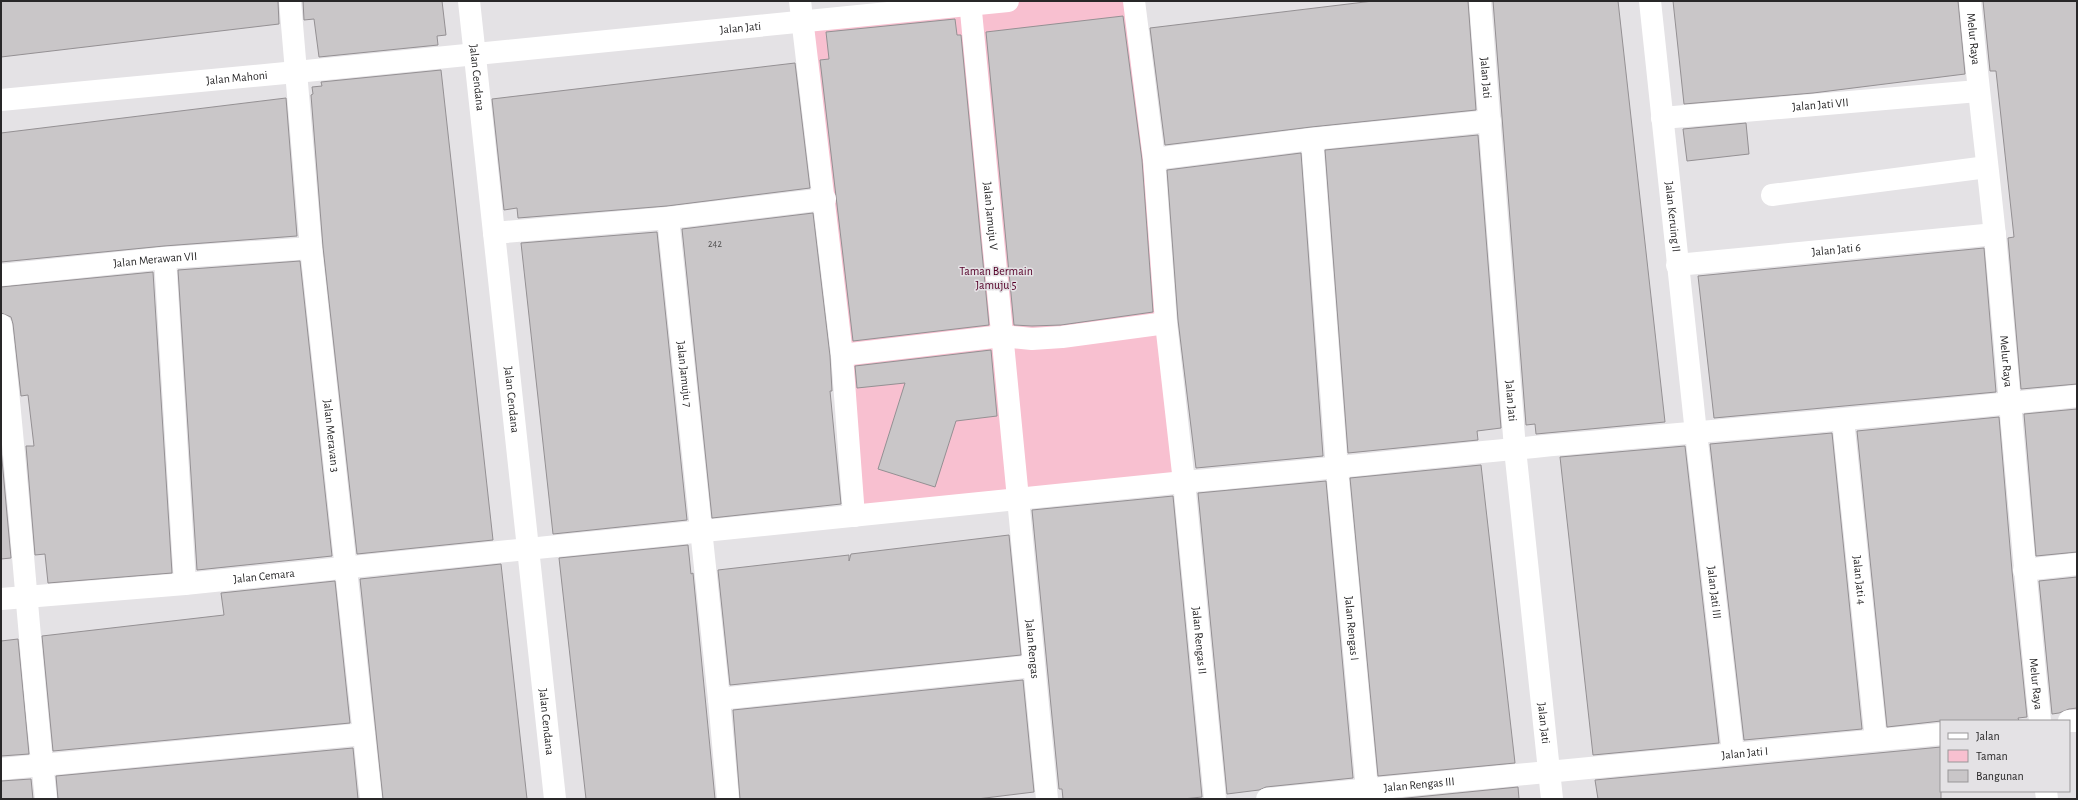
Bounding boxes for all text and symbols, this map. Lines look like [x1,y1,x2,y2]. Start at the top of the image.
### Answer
street label: Melur Raya [1965,12,1982,66]
street label: Jalan Jati [719,20,762,36]
street label: Jalan Cendana [468,44,487,112]
street label: Jalan Jati [1478,57,1494,99]
street label: Jalan Mahoni [206,69,268,86]
street label: Jalan Jati VII [1792,96,1849,113]
street label: Jalan Jamuju V [981,181,1000,251]
street label: Jalan Keruing II [1663,181,1683,253]
house number: 242 [708,239,722,249]
street label: Jalan Jati 6 [1811,241,1862,258]
street label: Jalan Merawan VII [113,250,198,269]
park label: Taman Bermain Jamuju 5 [959,265,1033,292]
street label: Melur Raya [1998,335,2015,388]
street label: Jalan Jamuju 7 [675,340,694,408]
street label: Jalan Cendana [502,366,522,434]
street label: Jalan Jati [1504,380,1519,422]
street label: Jalan Meravan 3 [322,399,341,473]
street label: Jalan Jati 4 [1851,555,1868,605]
street label: Jalan Jati III [1705,565,1723,620]
street label: Jalan Cemara [233,567,296,585]
street label: Jalan Rengas I [1343,596,1361,661]
street label: Jalan Rengas II [1190,606,1209,675]
street label: Jalan Rengas [1024,619,1041,679]
street label: Melur Raya [2028,657,2045,711]
street label: Jalan Cendana [537,688,556,756]
street label: Jalan Jati [1536,702,1552,744]
legend [1940,720,2070,792]
text: Jalan [1976,730,2000,742]
street label: Jalan Jati I [1721,745,1769,761]
text: Taman [1976,750,2008,762]
text: Bangunan [1976,770,2024,782]
street label: Jalan Rengas III [1383,775,1455,794]

